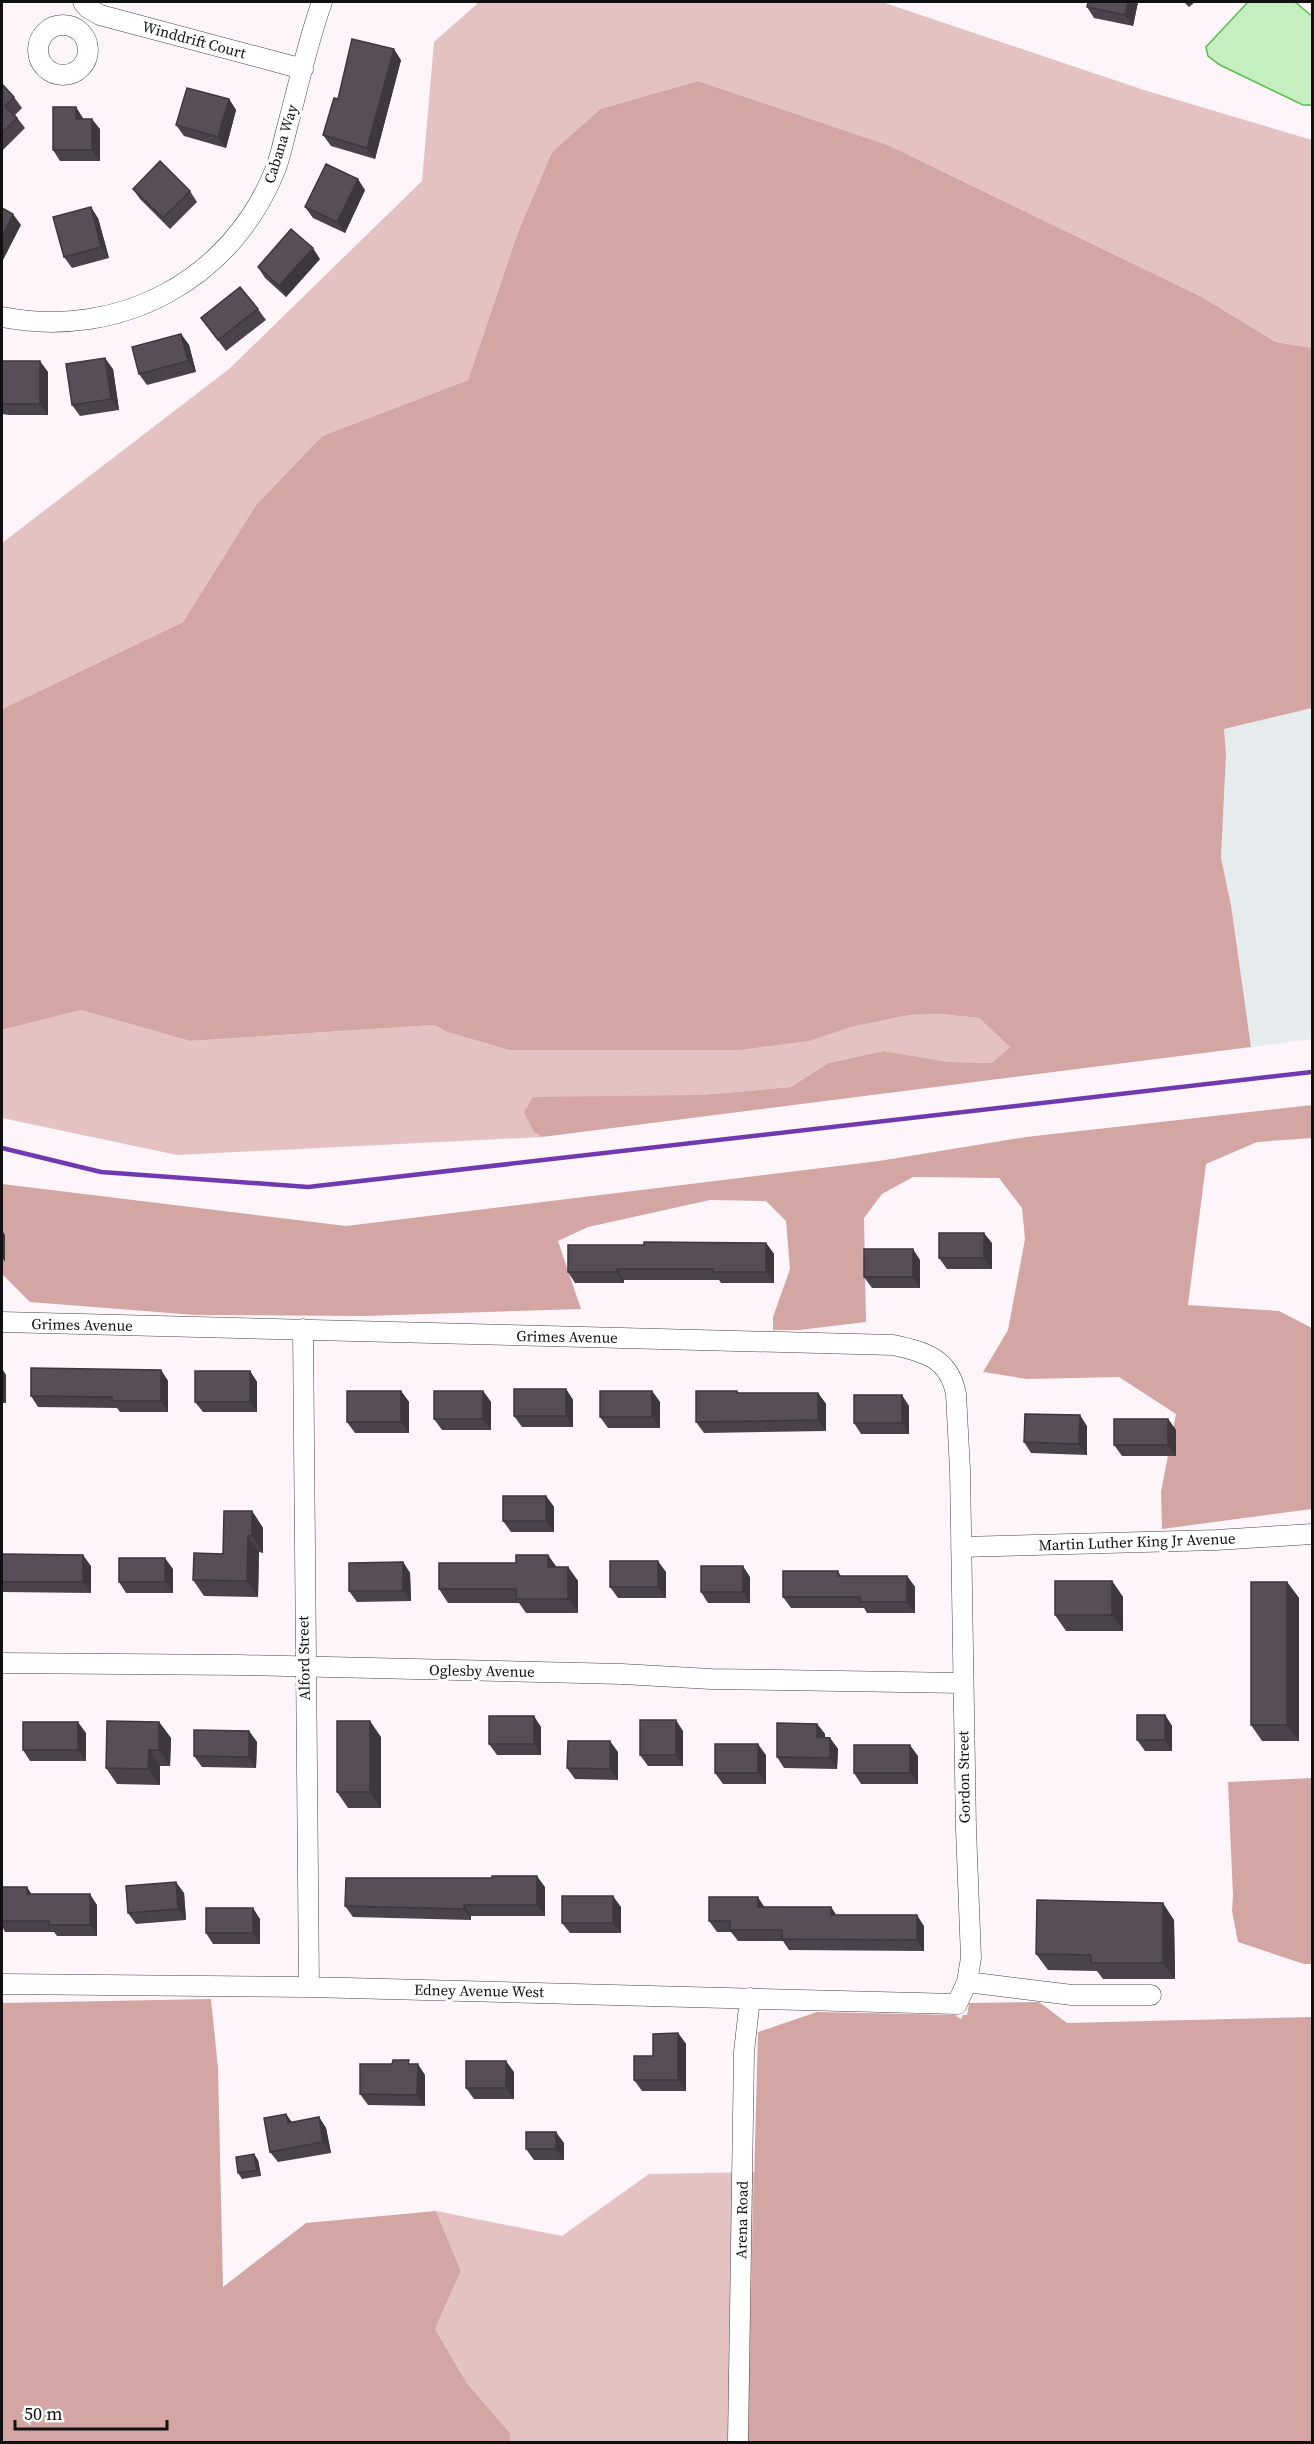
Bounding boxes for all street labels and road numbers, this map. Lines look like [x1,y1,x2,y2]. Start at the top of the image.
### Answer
street label: Winddrift Court [140,16,248,63]
street label: Cabana Way [259,101,303,186]
street label: Grimes Avenue [31,1313,133,1336]
street label: Grimes Avenue [516,1325,618,1348]
street label: Martin Luther King Jr Avenue [1038,1528,1236,1555]
street label: Alford Street [292,1615,315,1701]
street label: Oglesby Avenue [429,1659,535,1682]
street label: Gordon Street [952,1730,975,1824]
street label: Edney Avenue West [414,1979,544,2002]
street label: Arena Road [730,2180,753,2259]

